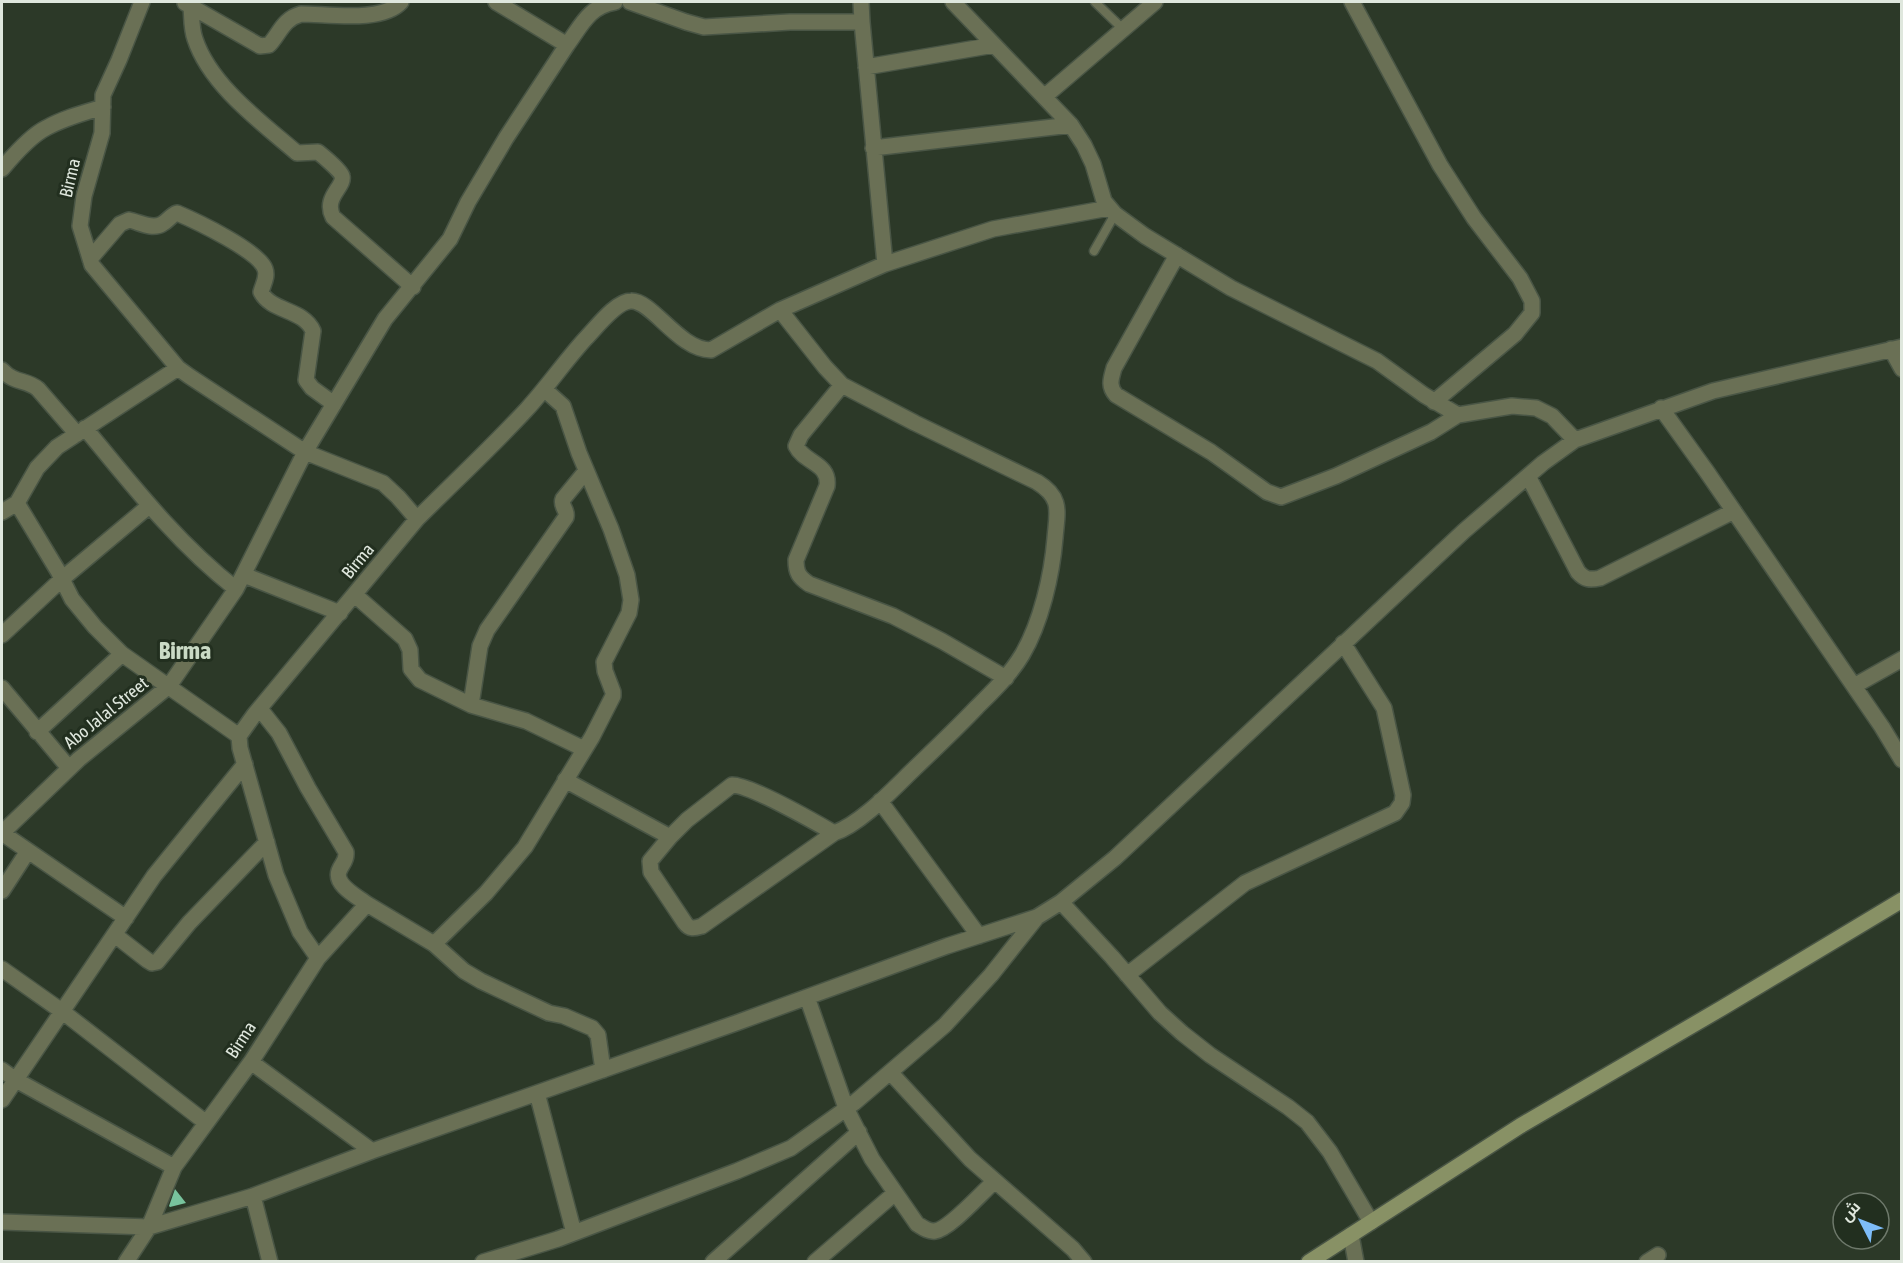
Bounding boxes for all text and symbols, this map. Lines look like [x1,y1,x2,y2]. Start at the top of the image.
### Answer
street label: Birma [55,156,84,199]
street label: Birma [337,539,378,582]
district label: Birma [159,637,211,664]
street label: Abo Jalal Street [59,672,152,753]
street label: Birma [221,1018,260,1062]
north arrow [1831,1191,1891,1251]
text: ش [1836,1197,1864,1225]

